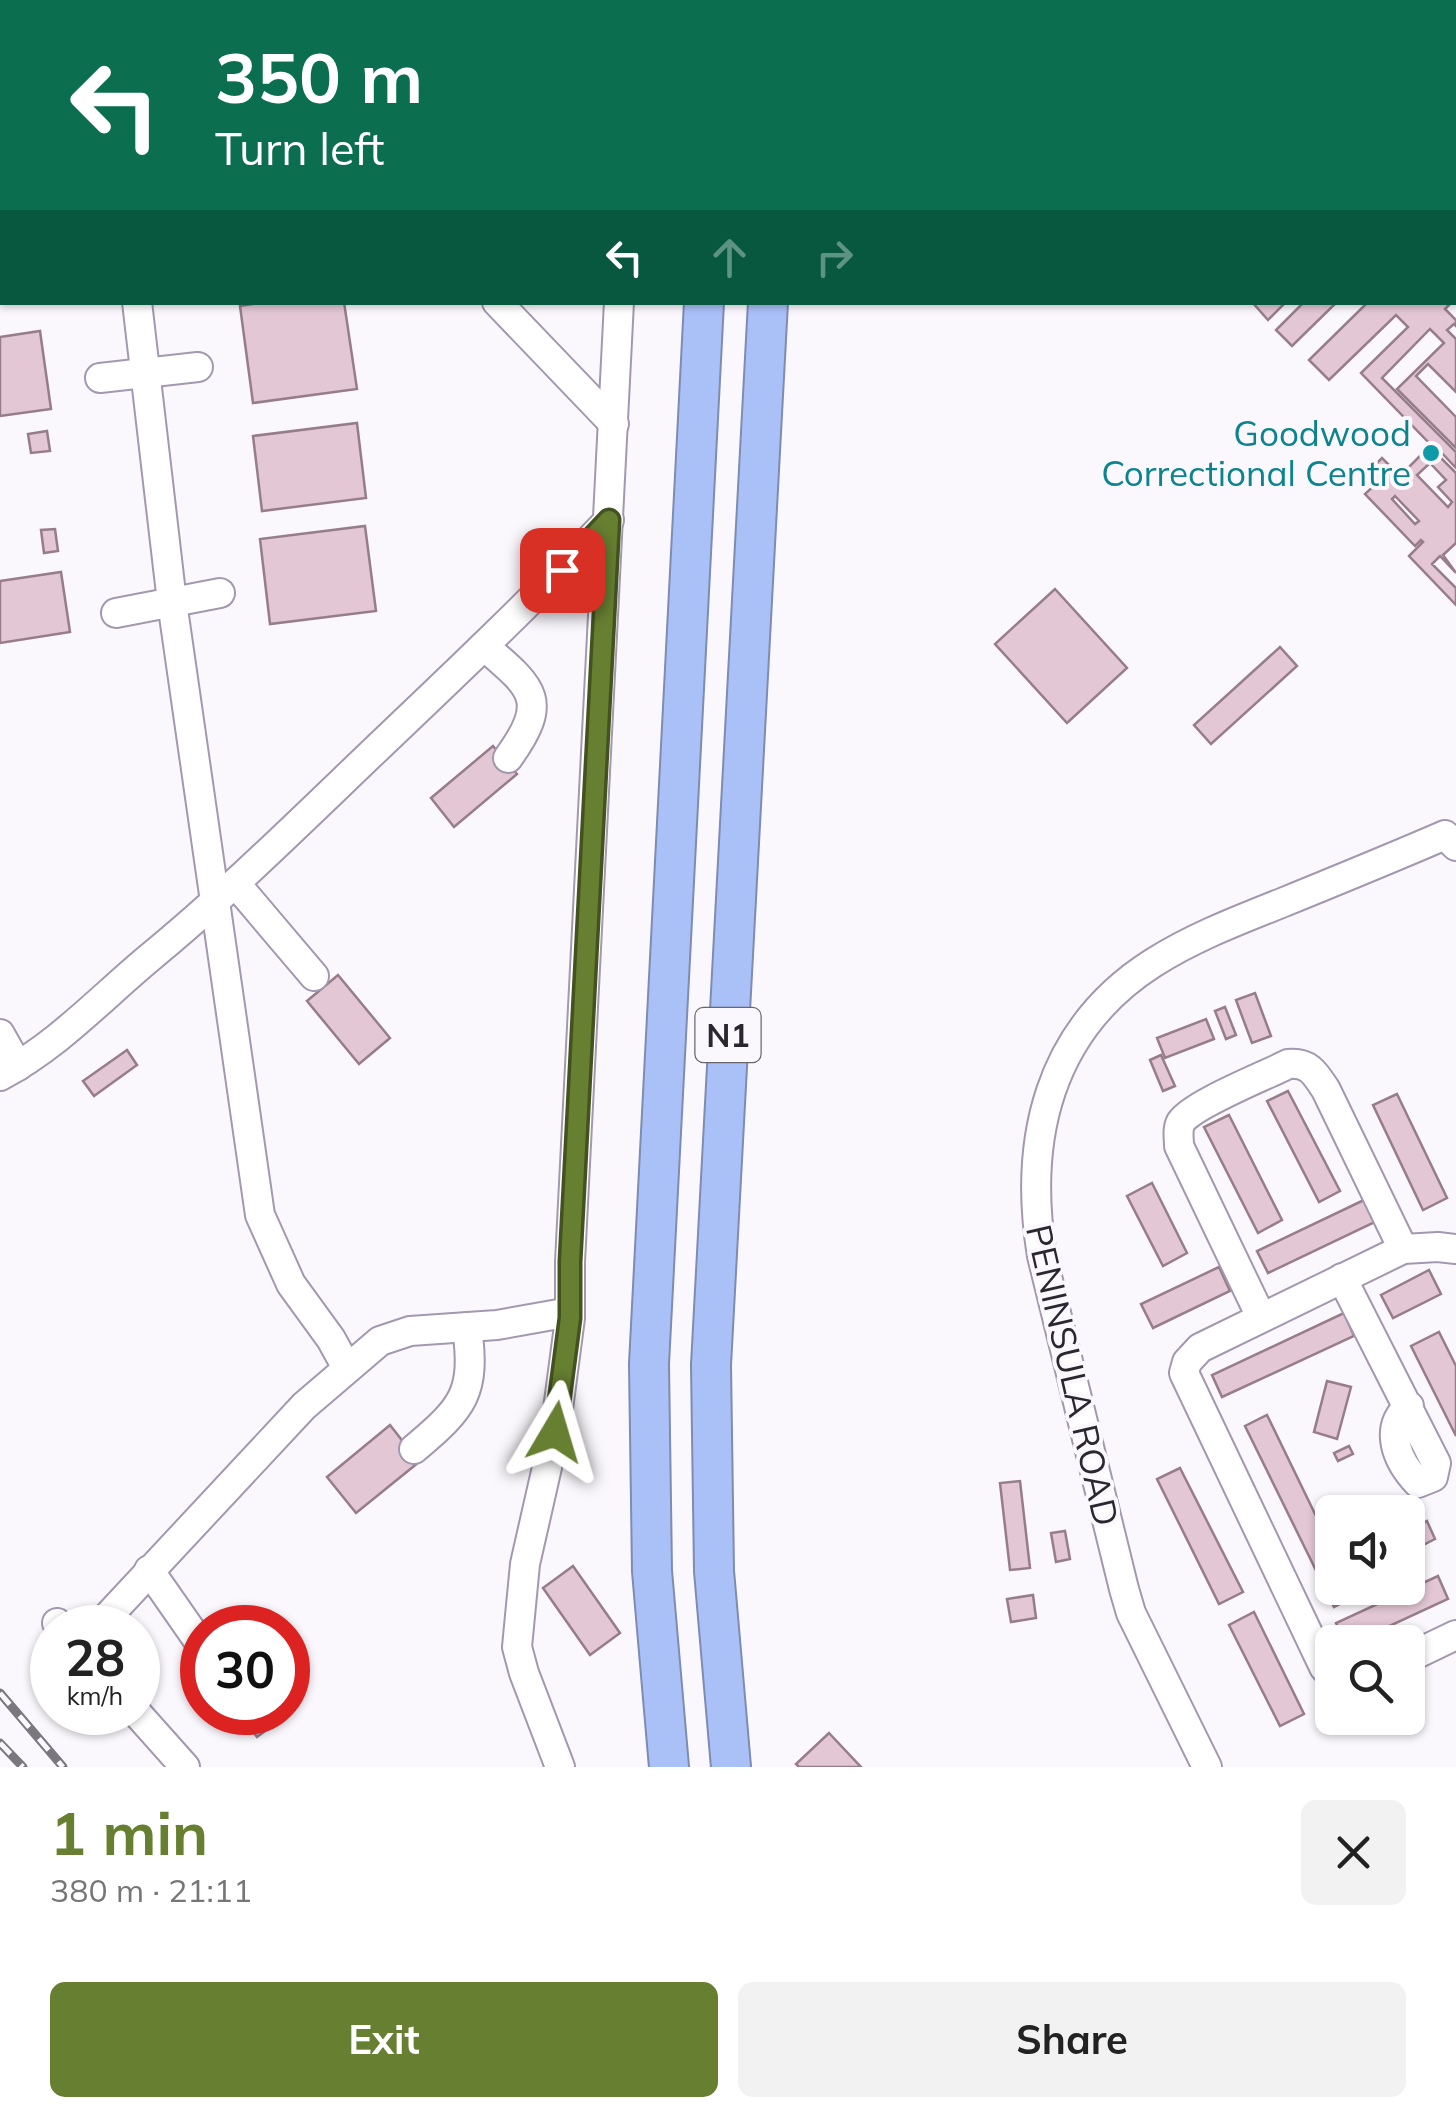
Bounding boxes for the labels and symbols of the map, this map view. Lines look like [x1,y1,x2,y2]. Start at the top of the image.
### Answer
place label: Goodwood Correctional Centre [1101,411,1411,495]
marker: Goodwood Correctional Centre [1420,442,1442,464]
pin [520,528,605,613]
road number: N1 [696,1008,760,1062]
street label: PENINSULA ROAD [1017,1220,1129,1530]
position arrow [503,1380,607,1484]
speed limit sign: 30 [180,1605,310,1735]

